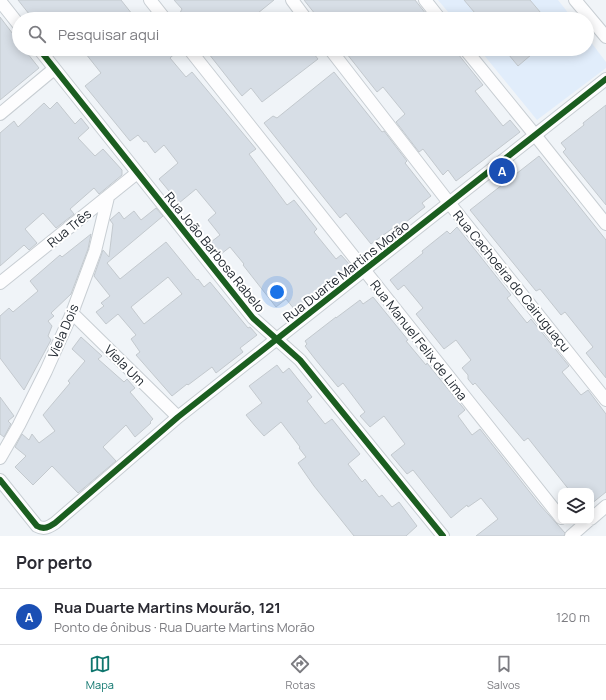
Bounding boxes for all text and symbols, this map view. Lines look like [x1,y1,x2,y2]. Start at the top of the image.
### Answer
search box [12,12,594,56]
icon: search [26,23,48,45]
text: Pesquisar aqui [58,24,159,45]
pin: A [489,156,515,186]
street label: Rua João Barbosa Rabelo [161,188,269,316]
street label: Rua Três [43,205,95,251]
street label: Rua Cachoeira do Cairuguaçu [449,206,575,356]
street label: Rua Duarte Martins Morão [279,216,413,326]
street label: Rua Manuel Felix de Lima [366,276,472,404]
your location [267,282,287,302]
street label: Viela Dois [44,301,83,361]
street label: Viela Um [101,341,149,389]
map controls [558,488,594,524]
button: layers [558,488,594,524]
text: Por perto [16,551,92,574]
text: Rua Duarte Martins Mourão, 121 [54,597,281,618]
text: A [25,608,33,626]
text: 120 m [556,608,590,626]
text: Ponto de ônibus · Rua Duarte Martins Morão [54,618,315,636]
tab: Mapa [86,653,114,692]
tab: Rotas [286,653,315,692]
tab: Salvos [487,653,520,692]

